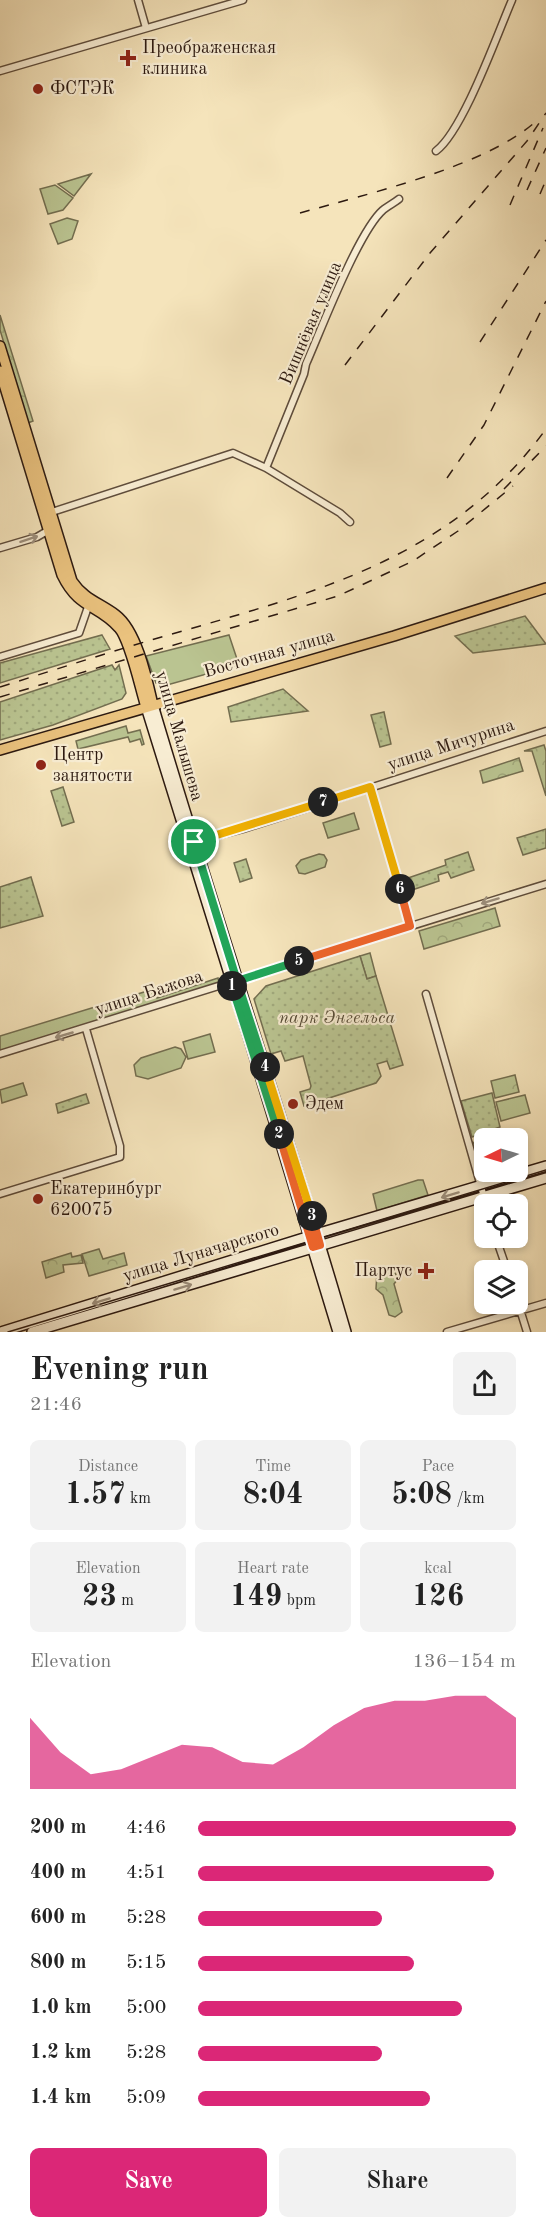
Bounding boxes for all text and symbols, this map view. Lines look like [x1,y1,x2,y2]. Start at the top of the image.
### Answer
place label: Преображенская клиника [142,39,276,78]
marker: Преображенская клиника [119,49,137,67]
place label: ФСТЭК [50,80,115,98]
marker: ФСТЭК [31,82,45,96]
street label: Вишнёвая улица [277,259,345,387]
one-way arrow [20,533,38,544]
street label: Восточная улица [202,627,336,681]
street label: улица Малышева [152,669,206,803]
street label: улица Мичурина [385,716,517,774]
place label: Центр занятости [53,746,132,785]
marker: Центр занятости [34,758,48,772]
pin: 7 [308,787,338,817]
text: 7 [318,794,328,810]
pin [168,816,219,867]
icon: arrive [177,825,210,858]
pin: 6 [385,874,415,904]
text: 6 [395,881,405,897]
one-way arrow [481,897,500,908]
pin: 5 [284,946,314,976]
text: 5 [294,953,304,969]
street label: улица Бажова [93,967,205,1019]
pin: 1 [217,971,247,1001]
text: 1 [227,978,237,994]
park label: парк Энгельса [279,1009,396,1027]
one-way arrow [55,1030,74,1041]
pin: 4 [250,1052,280,1082]
text: 4 [260,1059,270,1075]
place label: Эдем [305,1095,344,1113]
marker: Эдем [286,1097,300,1111]
pin: 2 [264,1119,294,1149]
text: 2 [274,1126,284,1142]
north arrow [474,1128,528,1182]
map controls [474,1128,528,1314]
place label: Екатеринбург 620075 [50,1180,162,1219]
one-way arrow [441,1190,460,1201]
marker: Екатеринбург 620075 [31,1192,45,1206]
button: locate [474,1194,528,1248]
pin: 3 [297,1201,327,1231]
text: 3 [307,1208,317,1224]
street label: улица Луначарского [121,1221,281,1285]
button: layers [474,1260,528,1314]
place label: Партус [355,1262,412,1280]
marker: Партус [417,1262,435,1280]
one-way arrow [173,1281,192,1292]
one-way arrow [92,1296,111,1307]
button: share [453,1352,516,1415]
text: Evening run [30,1354,209,1387]
text: 21:46 [30,1395,82,1415]
text: Distance [78,1459,138,1475]
text: Time [255,1459,291,1475]
text: Pace [422,1459,454,1475]
text: 1.57 [65,1480,126,1510]
text: 8:04 [243,1480,303,1510]
text: 5:08 [391,1480,452,1510]
text: km [126,1491,151,1507]
text: /km [452,1491,485,1507]
text: Elevation [75,1561,141,1577]
text: Heart rate [237,1561,309,1577]
text: kcal [424,1561,452,1577]
text: 23 [82,1582,117,1612]
text: 149 [230,1582,282,1612]
text: 126 [412,1582,464,1612]
text: m [117,1593,134,1609]
text: bpm [282,1593,316,1609]
text: Elevation [30,1652,111,1672]
text: 136–154 m [413,1652,516,1672]
text: 200 m [30,1818,86,1838]
text: 4:46 [126,1818,166,1838]
text: 400 m [30,1863,86,1883]
text: 4:51 [126,1863,166,1883]
text: 600 m [30,1908,86,1928]
text: 5:28 [126,1908,166,1928]
text: 800 m [30,1953,86,1973]
text: 5:15 [126,1953,166,1973]
text: 1.0 km [30,1998,92,2018]
text: 5:00 [126,1998,166,2018]
text: 1.2 km [30,2043,92,2063]
text: 5:28 [126,2043,166,2063]
text: 1.4 km [30,2088,92,2108]
text: 5:09 [126,2088,166,2108]
button: Save [30,2148,267,2217]
button: Share [279,2148,516,2217]

